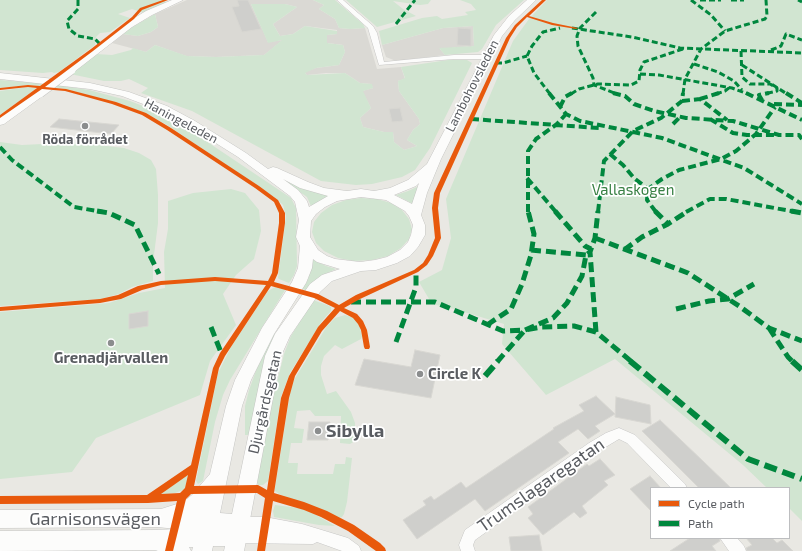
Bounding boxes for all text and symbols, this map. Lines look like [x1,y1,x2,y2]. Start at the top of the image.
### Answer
street label: Lambohovsleden [442,37,502,135]
street label: Haningeleden [142,95,220,147]
marker: Röda förrådet [80,121,90,131]
place label: Röda förrådet [42,132,128,148]
park label: Vallaskogen [592,181,674,199]
marker: Grenadjärvallen [106,338,116,348]
street label: Djurgårdsgatan [244,348,286,456]
place label: Grenadjärvallen [54,349,168,367]
place label: Circle K [428,365,481,383]
marker: Circle K [415,369,425,379]
place label: Sibylla [326,420,384,442]
marker: Sibylla [313,426,323,436]
street label: Trumslagaregatan [473,433,609,537]
legend [650,487,790,539]
text: Cycle path [688,496,745,510]
street label: Garnisonsvägen [29,508,161,530]
text: Path [688,516,713,530]

